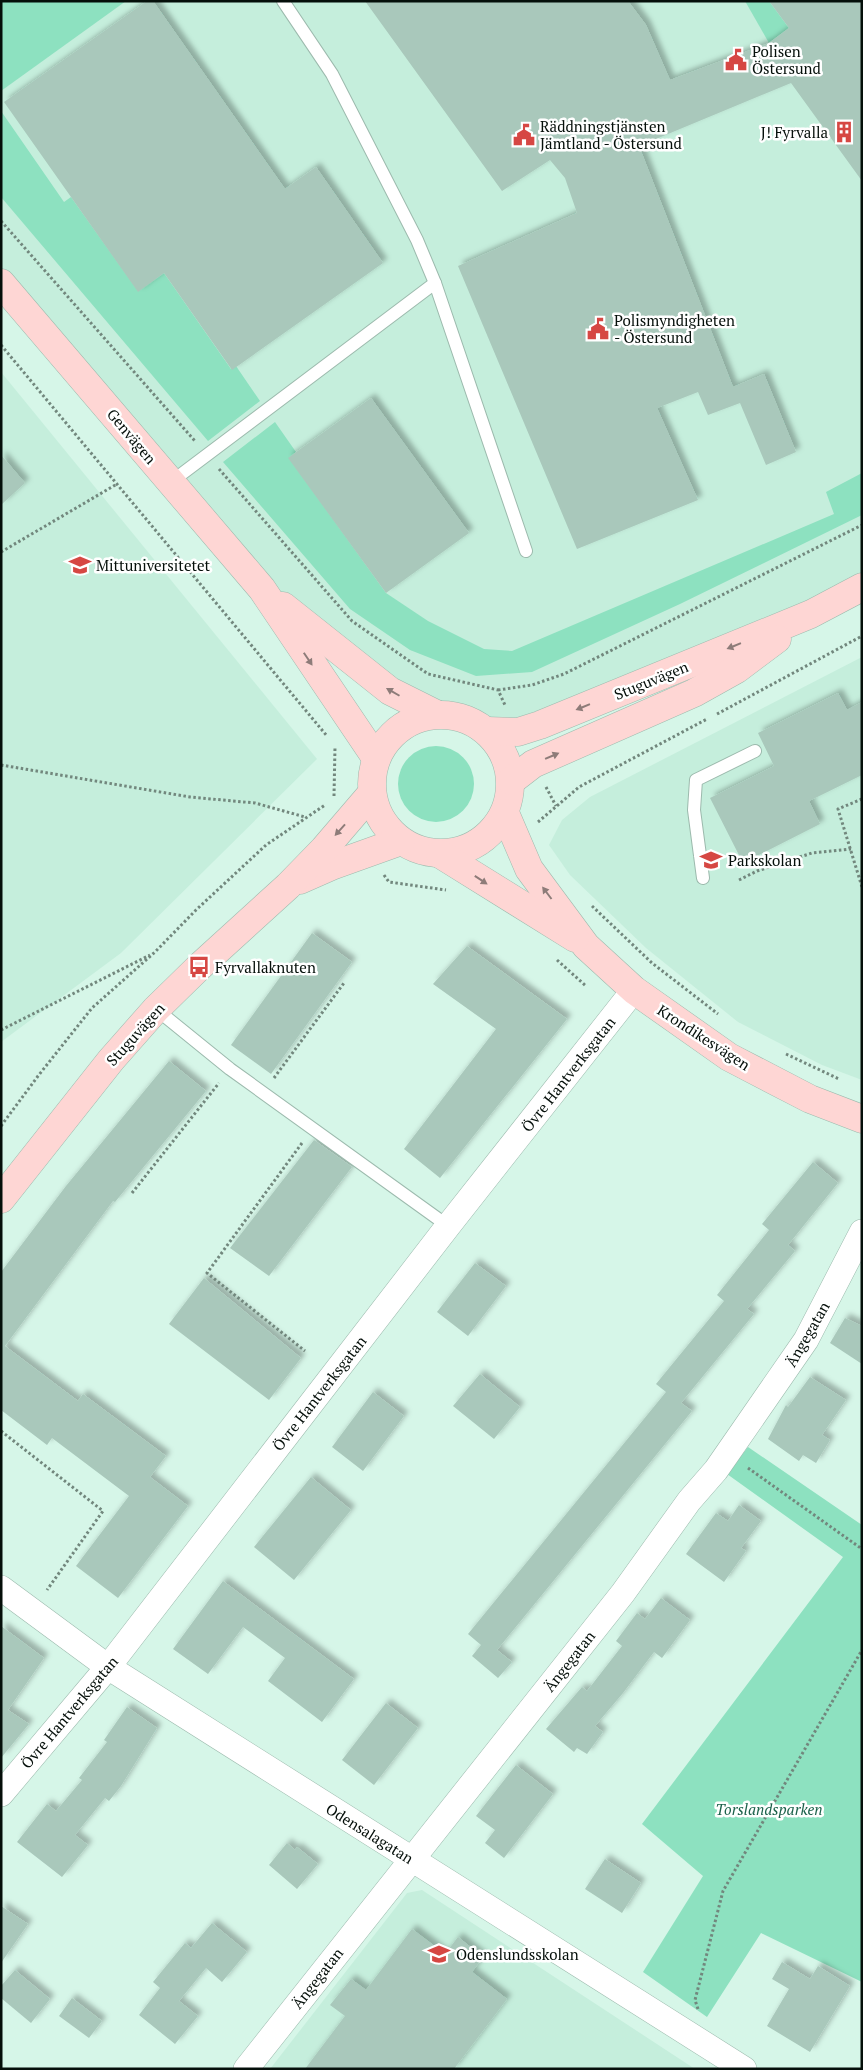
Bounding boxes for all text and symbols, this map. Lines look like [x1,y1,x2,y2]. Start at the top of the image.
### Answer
place label: Polisen Östersund [752,41,821,78]
public building icon: Polisen Östersund [723,47,749,73]
place label: Räddningstjänsten Jämtland - Östersund [540,116,682,153]
building icon: J! Fyrvalla [831,119,857,145]
public building icon: Räddningstjänsten Jämtland - Östersund [511,122,537,148]
place label: J! Fyrvalla [761,122,828,142]
place label: Polismyndigheten - Östersund [614,310,735,347]
public building icon: Polismyndigheten - Östersund [585,316,611,342]
street label: Genvägen [103,404,161,468]
school or university icon: Mittuniversitetet [67,552,93,578]
place label: Mittuniversitetet [96,555,211,575]
one-way arrow [727,642,741,650]
one-way arrow [304,652,313,666]
street label: Stuguvägen [611,656,691,704]
one-way arrow [386,688,400,696]
one-way arrow [576,704,590,712]
one-way arrow [545,751,559,759]
one-way arrow [334,824,346,836]
school or university icon: Parkskolan [698,847,724,873]
place label: Parkskolan [728,850,801,870]
one-way arrow [474,875,488,884]
one-way arrow [542,886,552,900]
bus stop icon: Fyrvallaknuten [186,954,212,980]
place label: Fyrvallaknuten [215,957,316,977]
street label: Stuguvägen [101,998,169,1070]
street label: Krondikesvägen [654,1000,754,1074]
street label: Övre Hantverksgatan [517,1012,619,1136]
street label: Ängegatan [780,1298,834,1370]
street label: Övre Hantverksgatan [268,1331,370,1455]
street label: Ängegatan [539,1626,599,1696]
street label: Övre Hantverksgatan [16,1652,122,1772]
street label: Odensalagatan [322,1798,418,1868]
park label: Torslandsparken [715,1799,823,1819]
school or university icon: Odenslundsskolan [426,1941,452,1967]
street label: Ängegatan [287,1943,347,2013]
place label: Odenslundsskolan [456,1944,579,1964]

